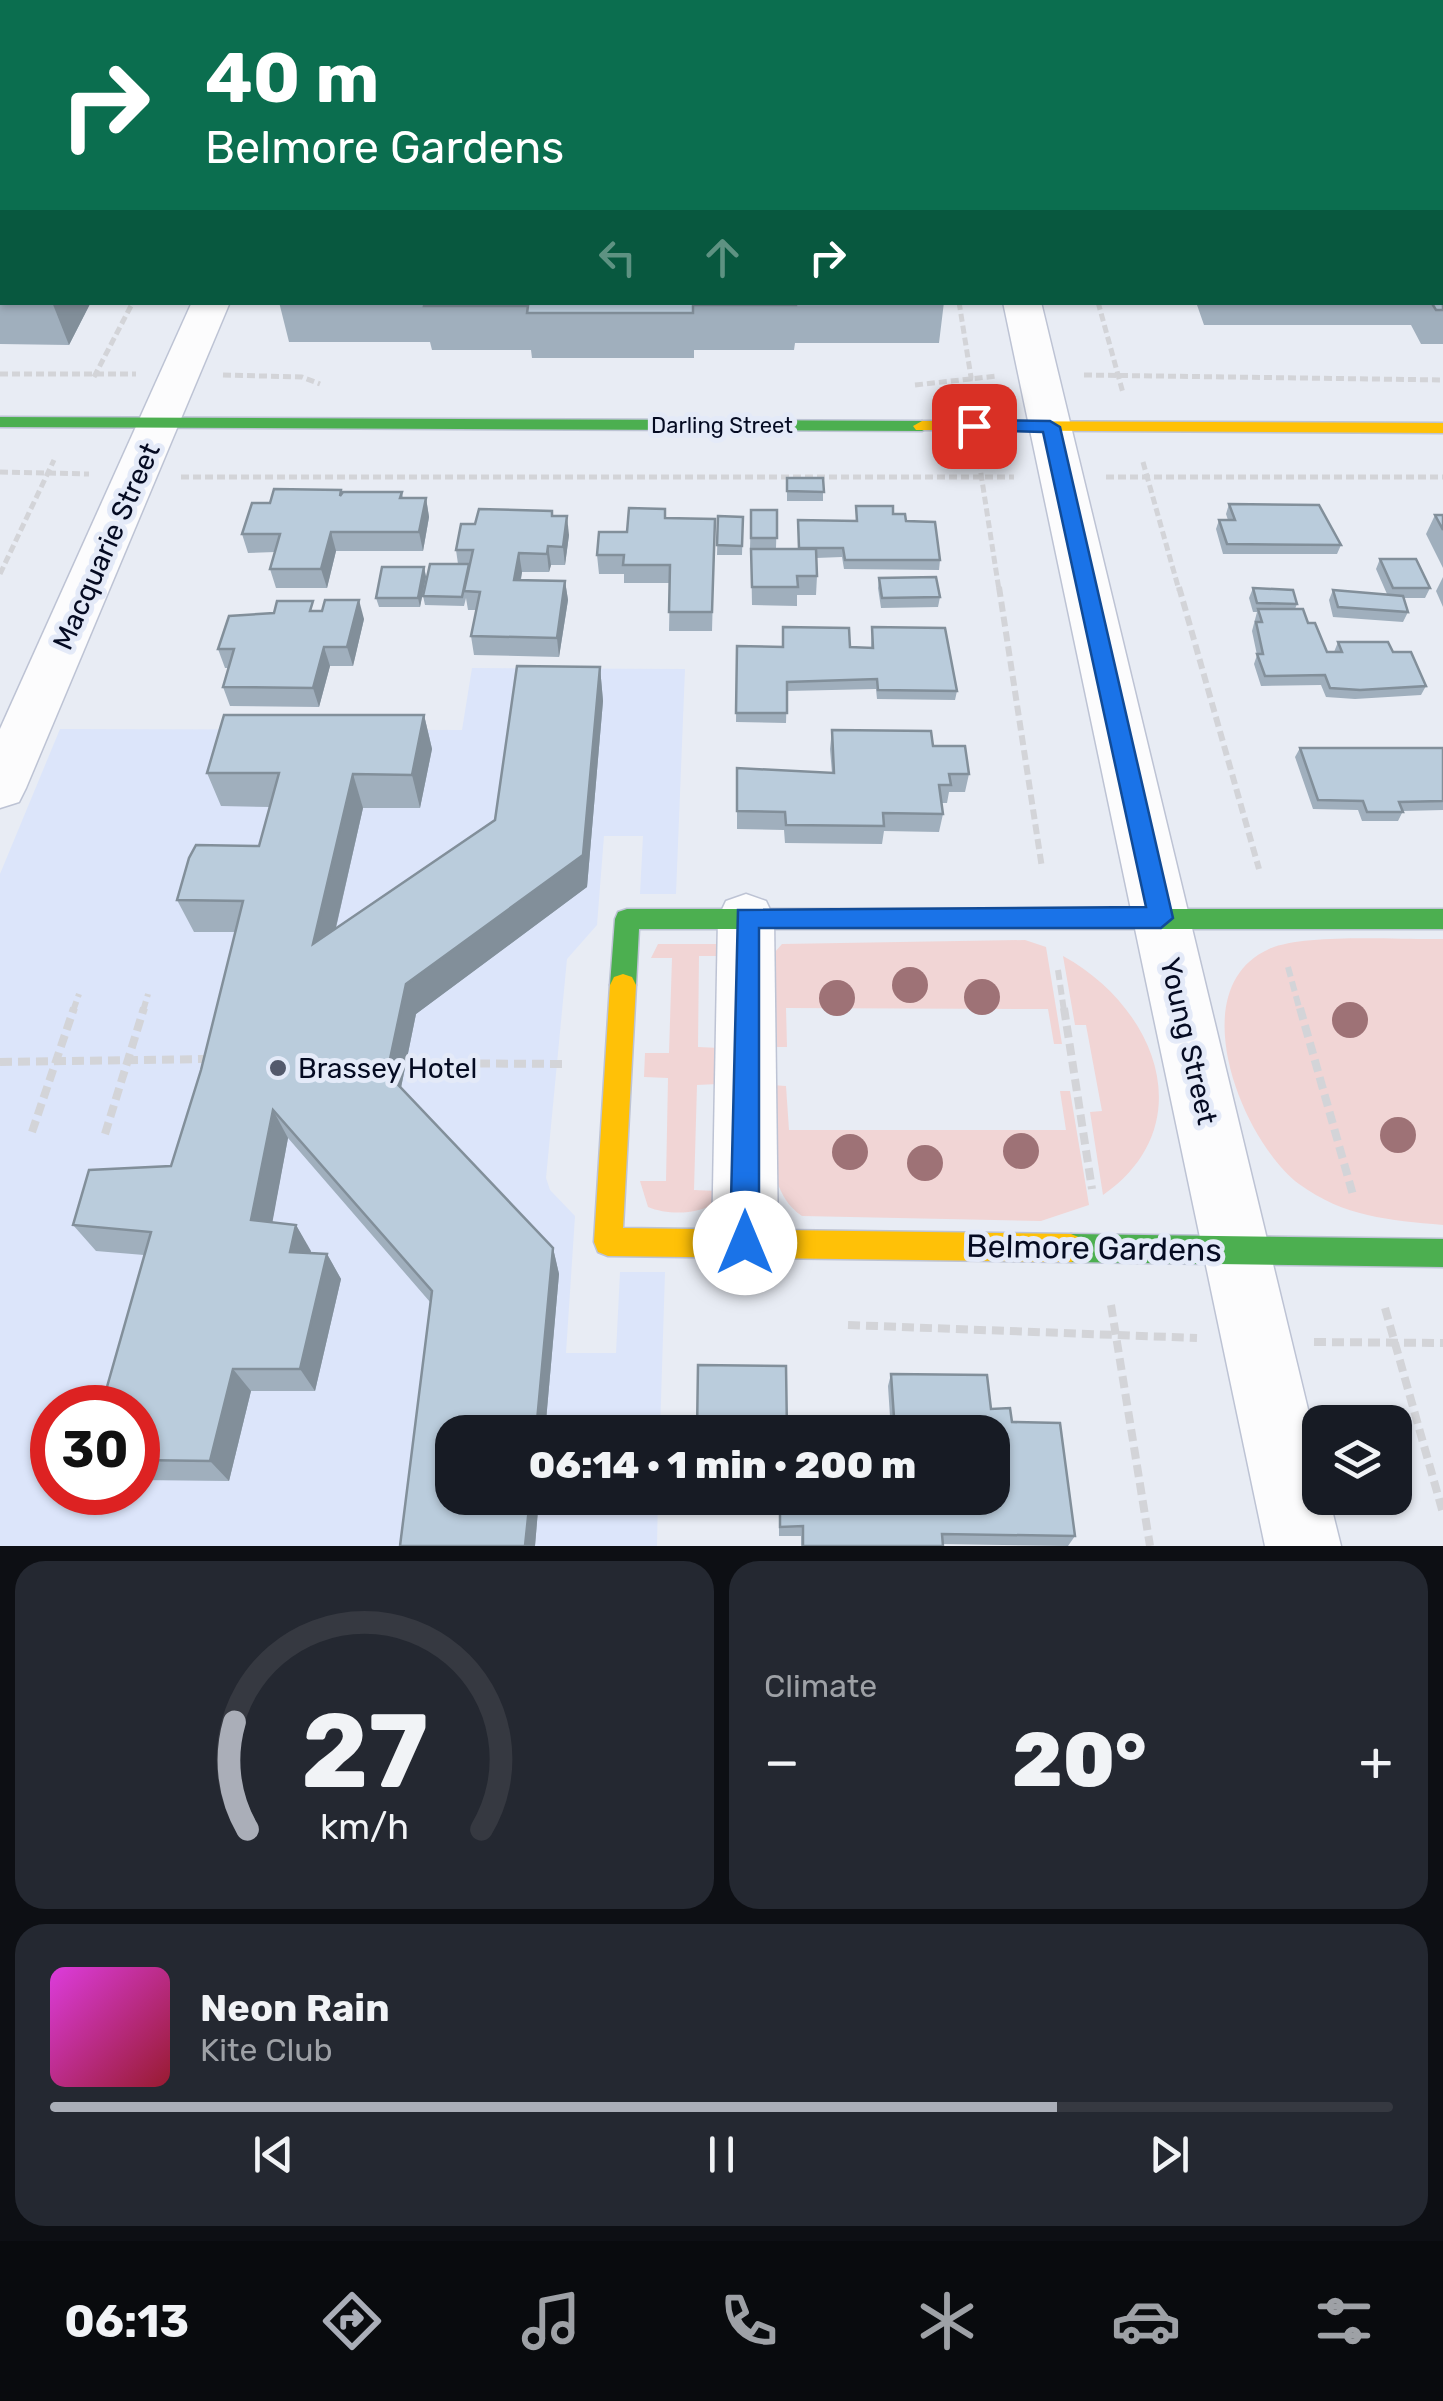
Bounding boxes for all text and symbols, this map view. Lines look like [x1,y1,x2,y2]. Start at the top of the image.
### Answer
text: 40 m [205,37,379,120]
icon: right [40,40,170,170]
text: Belmore Gardens [205,121,564,174]
icon: left [590,230,645,285]
icon: ahead [695,230,750,285]
icon: right [800,230,855,285]
pin [932,384,1017,469]
icon: arrive [947,399,1002,454]
street label: Darling Street [651,412,793,439]
street label: Macquarie Street [46,438,167,655]
street label: Young Street [1153,954,1224,1128]
place label: Brassey Hotel [298,1052,477,1085]
marker: Brassey Hotel [267,1057,289,1079]
position arrow [693,1191,797,1295]
street label: Belmore Gardens [966,1227,1222,1269]
speed limit sign: 30 [30,1385,160,1515]
map controls [1302,1405,1412,1515]
button: layers [1302,1405,1412,1515]
text: 06:14 · 1 min · 200 m [529,1442,916,1488]
text: Climate [764,1667,877,1705]
text: 27 [301,1690,428,1813]
text: 20° [1012,1716,1147,1805]
text: − [764,1729,800,1794]
text: + [1359,1729,1393,1794]
text: km/h [320,1806,409,1848]
text: Neon Rain [200,1985,390,2031]
text: Kite Club [200,2031,333,2069]
icon: previous [246,2127,301,2182]
icon: pause [694,2127,749,2182]
icon: next [1142,2127,1197,2182]
icon: directions [317,2286,387,2356]
icon: music [516,2286,586,2356]
icon: phone [714,2286,784,2356]
icon: climate [912,2286,982,2356]
icon: car [1111,2286,1181,2356]
icon: filters [1309,2286,1379,2356]
text: 06:13 [64,2295,189,2348]

